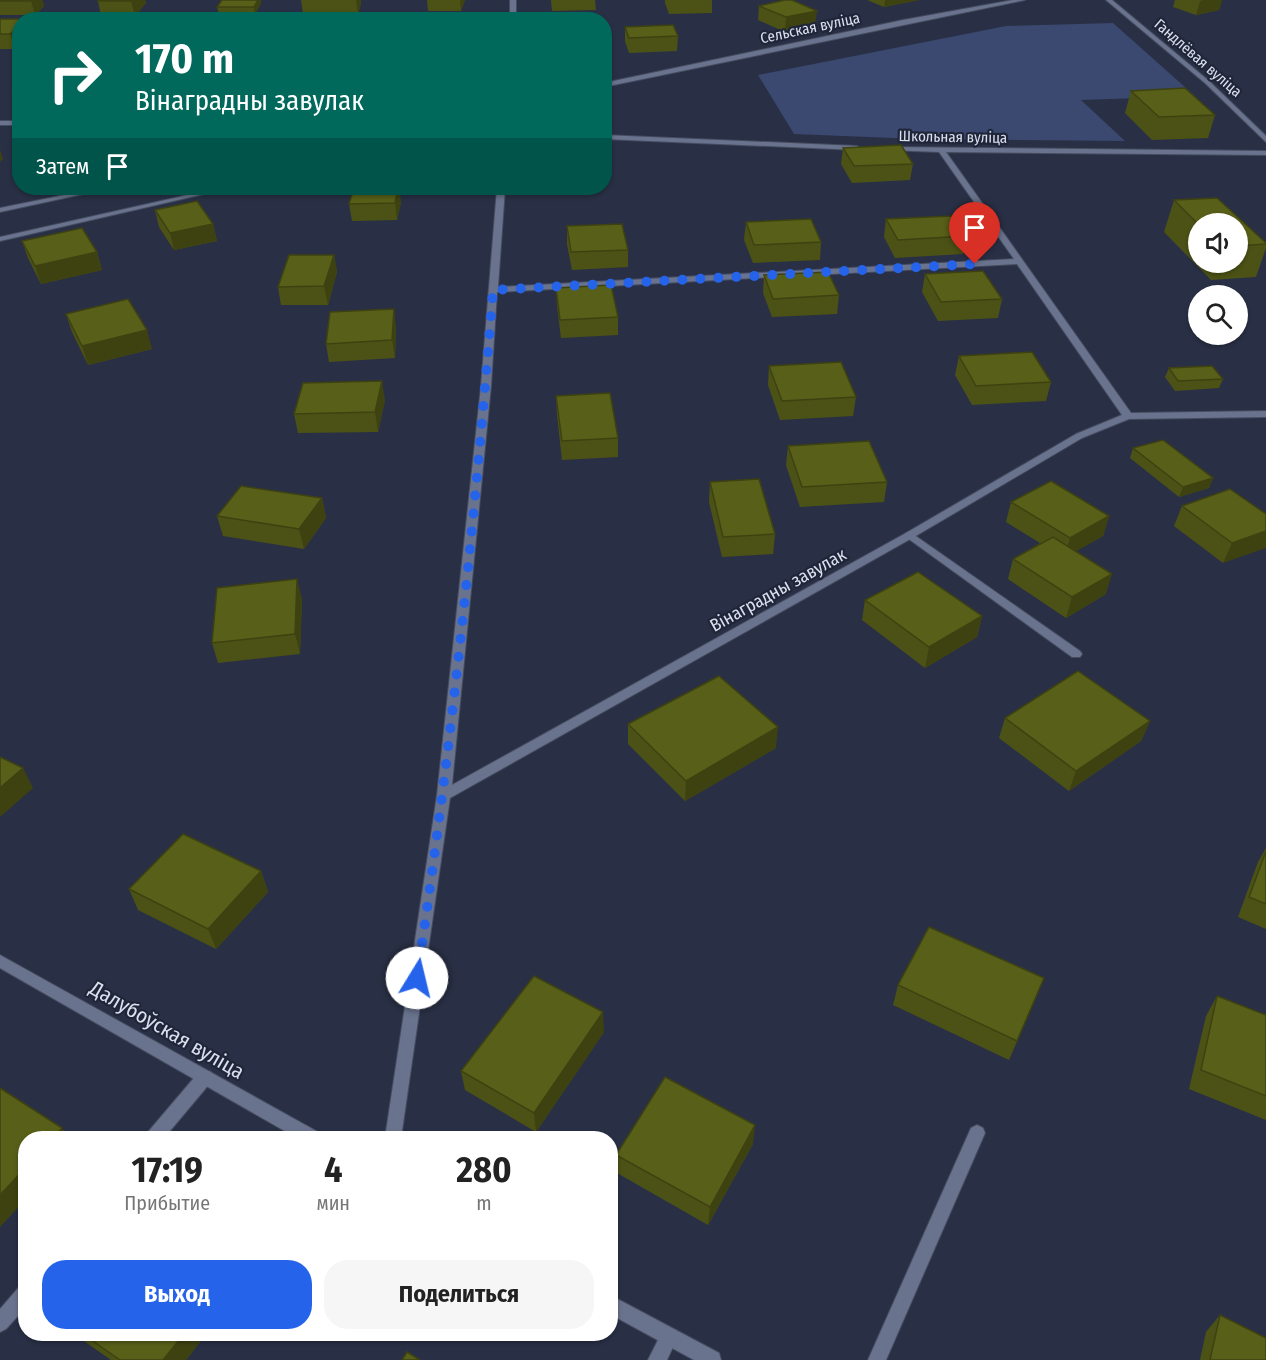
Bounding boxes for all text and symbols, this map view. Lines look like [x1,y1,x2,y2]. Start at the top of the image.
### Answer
street label: Сельская вуліца [759,9,861,47]
street label: Гандлёвая вуліца [1151,15,1245,101]
text: 170 m [135,34,234,84]
icon: right [36,36,114,114]
text: Вінаградны завулак [135,85,364,117]
street label: Школьная вуліца [899,127,1007,147]
icon: arrive [101,150,134,183]
text: Затем [36,153,89,180]
pin [949,202,1000,264]
icon: arrive [958,211,991,244]
map controls [1188,213,1248,345]
button: sound [1188,213,1248,273]
button: search [1188,285,1248,345]
street label: Вінаградны завулак [706,543,851,637]
position arrow [385,946,449,1010]
street label: Далубоўская вуліца [84,975,249,1085]
text: 17:19 [132,1148,203,1192]
text: 4 [324,1148,343,1192]
text: 280 [456,1148,512,1192]
text: Прибытие [124,1191,210,1215]
text: мин [316,1191,350,1215]
text: m [476,1191,492,1215]
button: Выход [42,1260,312,1329]
button: Поделиться [324,1260,594,1329]

